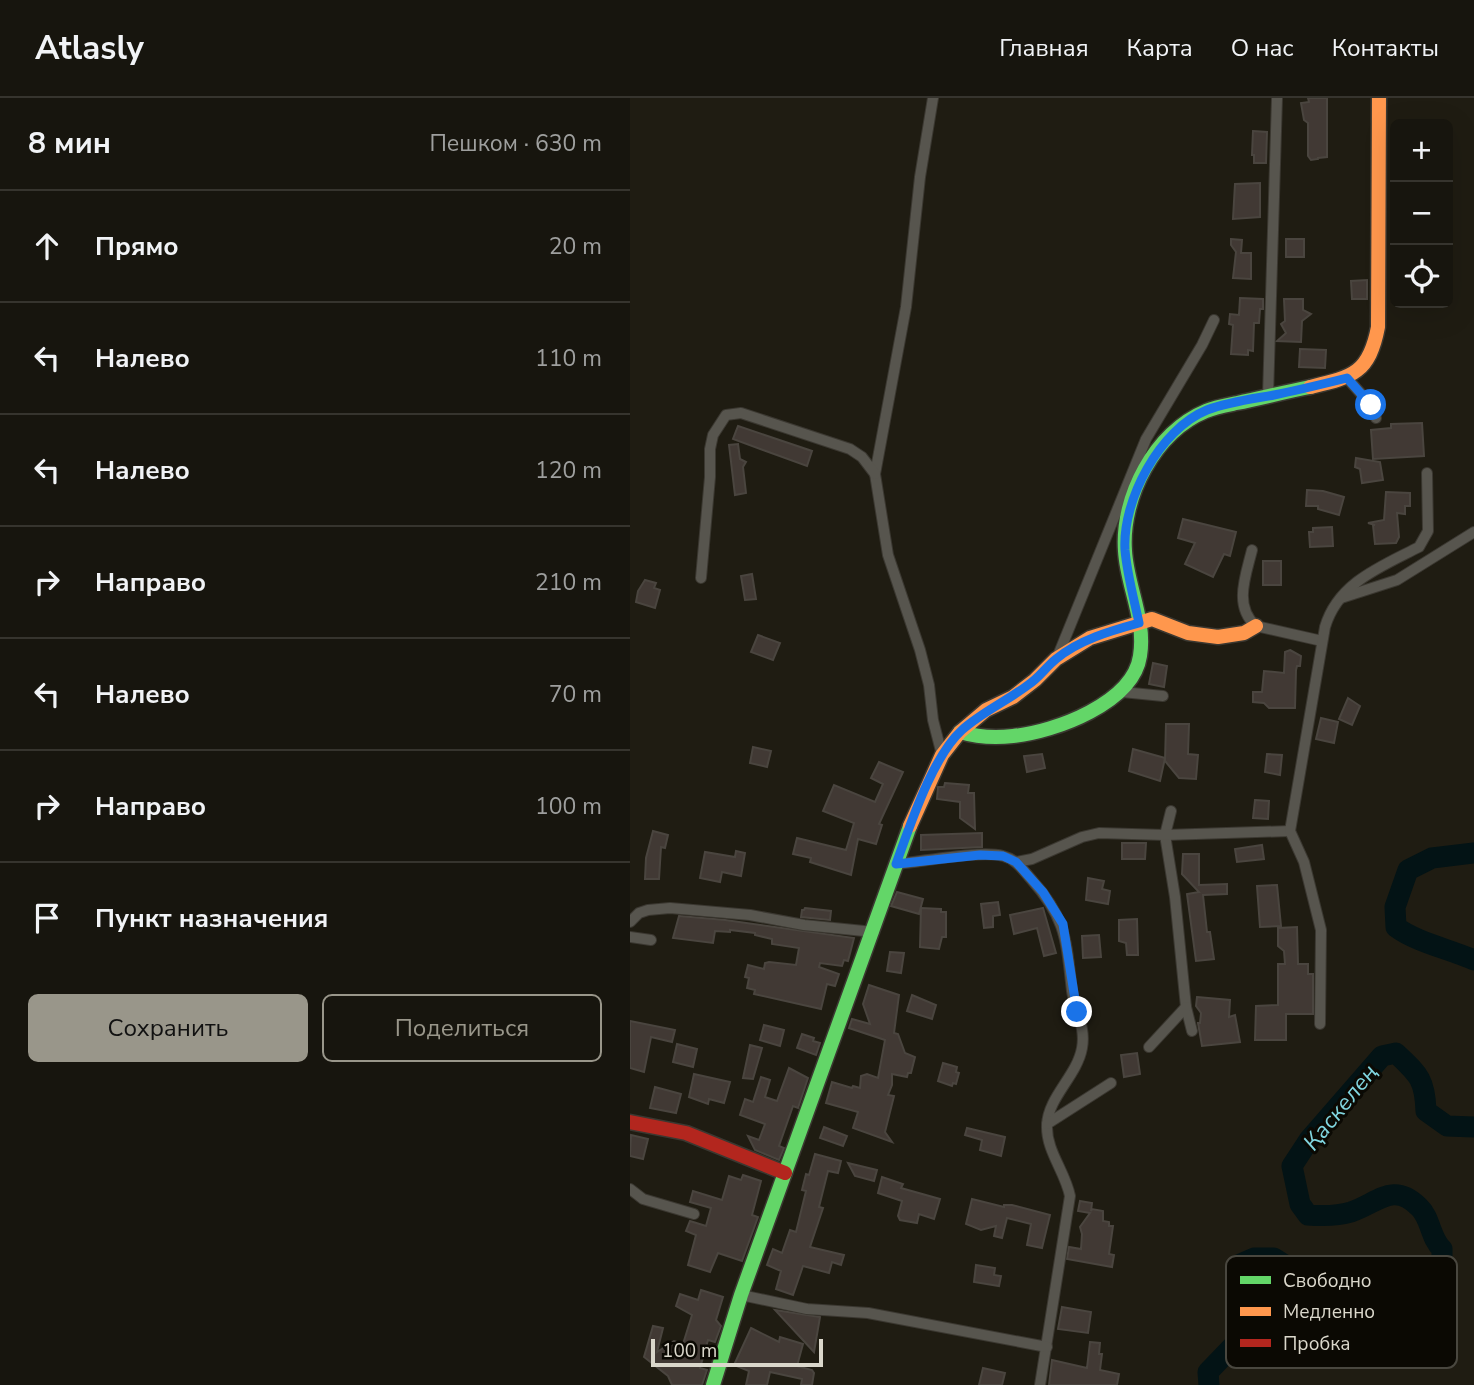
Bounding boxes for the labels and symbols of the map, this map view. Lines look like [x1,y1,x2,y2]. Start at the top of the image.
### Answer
route start [1355,389,1386,420]
route end [1061,996,1092,1027]
water label: Қаскелең [1296,1058,1385,1157]
legend [1226,1256,1457,1368]
text: Свободно [1283,1268,1372,1294]
text: Медленно [1283,1299,1375,1325]
text: Пробка [1283,1331,1350,1357]
scale bar [651,1336,822,1368]

